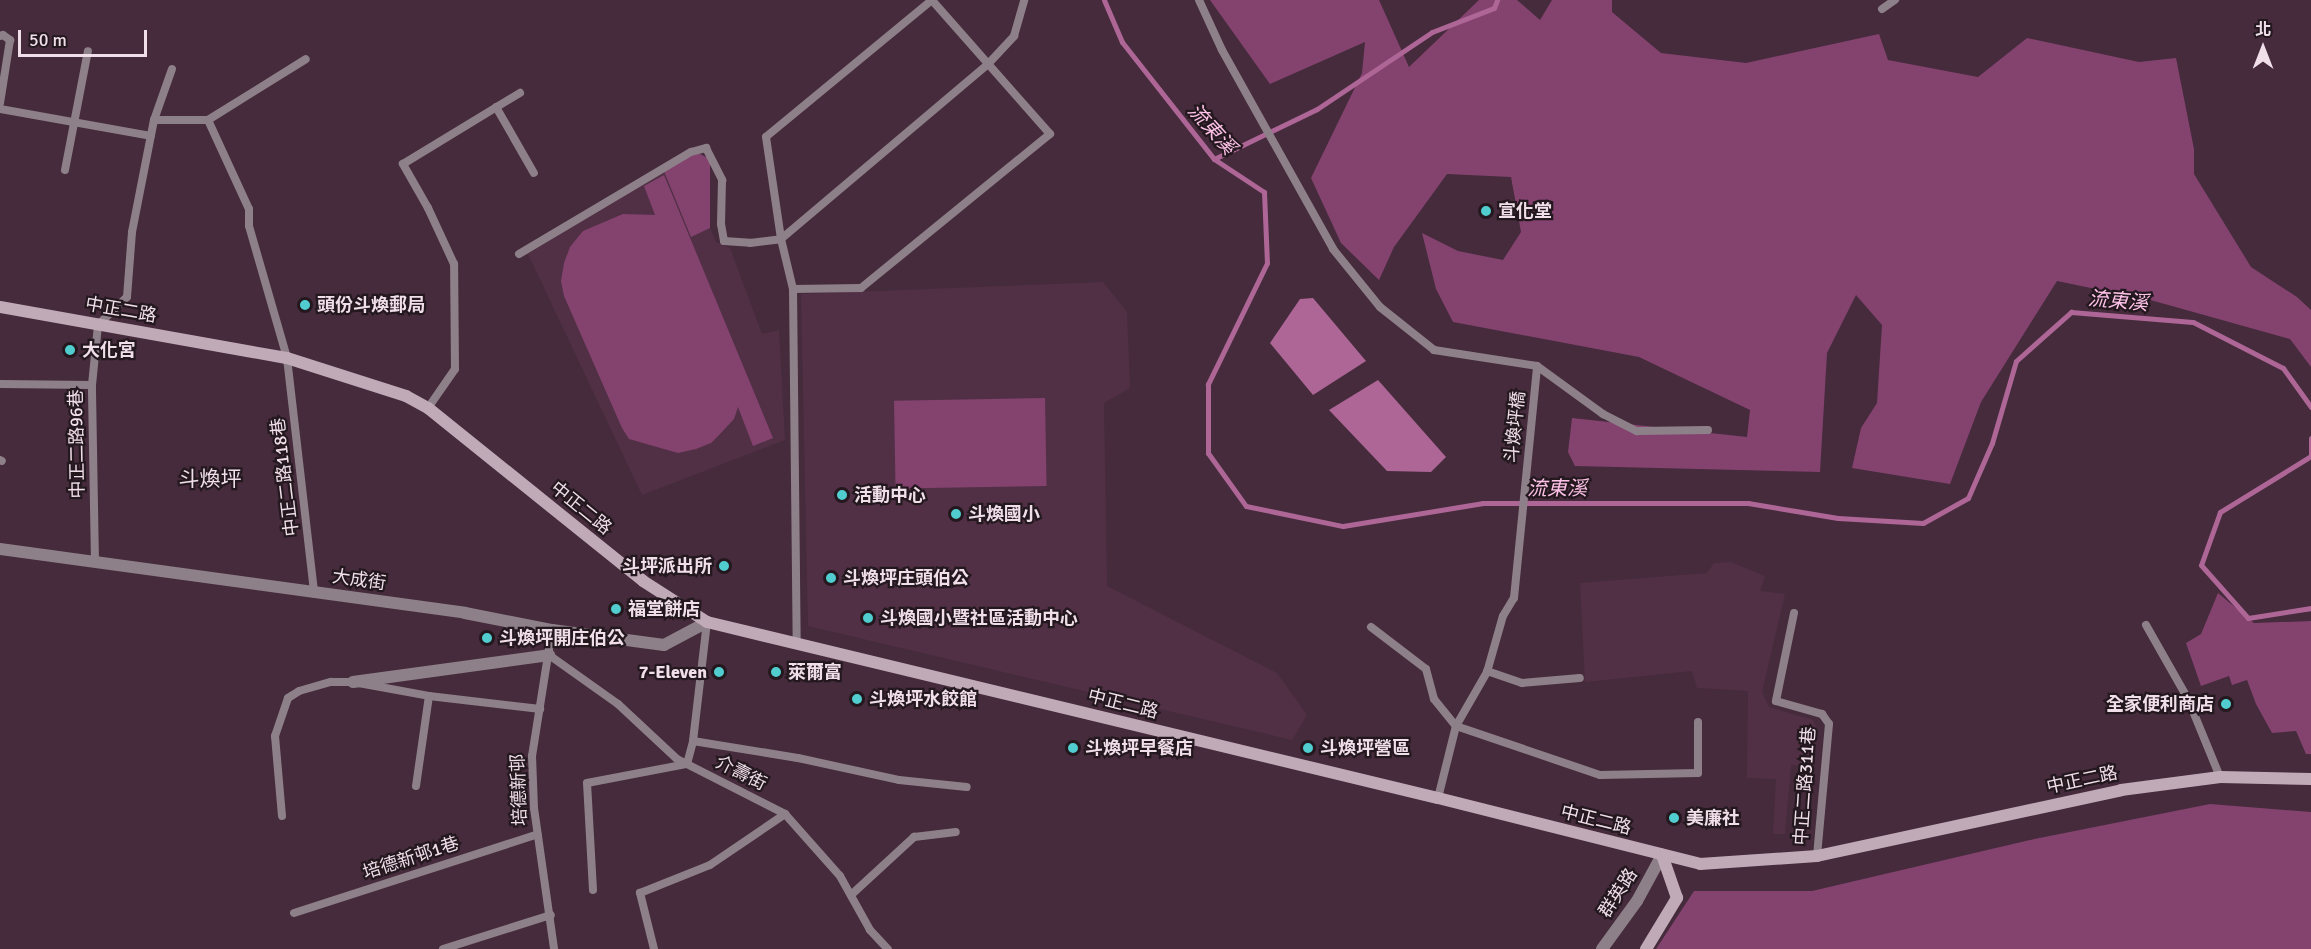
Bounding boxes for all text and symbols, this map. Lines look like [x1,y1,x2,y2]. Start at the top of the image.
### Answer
scale bar [21,18,150,56]
north arrow [2233,18,2293,78]
text: 北 [2255,20,2271,40]
text: 50 m [29,29,67,51]
water label: 流東溪 [1183,99,1241,159]
place label: 宣化堂 [1498,200,1552,222]
marker: 宣化堂 [1479,204,1493,218]
water label: 流東溪 [2087,286,2149,316]
street label: 中正二路 [84,293,158,327]
place label: 頭份斗煥郵局 [317,294,425,316]
marker: 頭份斗煥郵局 [298,298,312,312]
place label: 大化宮 [82,339,136,361]
marker: 大化宮 [63,343,77,357]
street label: 中正二路96巷 [65,389,89,499]
street label: 斗煥坪橋 [1500,390,1530,464]
street label: 中正二路118巷 [267,417,303,537]
district label: 斗煥坪 [179,466,241,492]
water label: 流東溪 [1527,476,1587,500]
street label: 中正二路 [546,477,616,539]
place label: 活動中心 [854,484,926,506]
marker: 活動中心 [835,488,849,502]
place label: 斗煥國小 [968,503,1040,525]
marker: 斗煥國小 [949,507,963,521]
place label: 斗坪派出所 [622,555,712,577]
marker: 斗坪派出所 [717,559,731,573]
street label: 大成街 [331,566,387,594]
place label: 斗煥坪庄頭伯公 [843,567,969,589]
marker: 斗煥坪庄頭伯公 [824,571,838,585]
place label: 福堂餅店 [628,598,700,620]
marker: 福堂餅店 [609,602,623,616]
place label: 斗煥國小暨社區活動中心 [880,607,1078,629]
marker: 斗煥國小暨社區活動中心 [861,611,875,625]
place label: 斗煥坪開庄伯公 [499,627,625,649]
marker: 斗煥坪開庄伯公 [480,631,494,645]
place label: 7-Eleven [639,661,707,683]
place label: 萊爾富 [788,661,842,683]
marker: 7-Eleven [712,665,726,679]
marker: 萊爾富 [769,665,783,679]
street label: 中正二路 [1085,685,1161,723]
place label: 斗煥坪水餃館 [869,688,977,710]
marker: 斗煥坪水餃館 [850,692,864,706]
place label: 全家便利商店 [2106,693,2214,715]
marker: 全家便利商店 [2219,697,2233,711]
street label: 中正二路311巷 [1790,726,1820,846]
place label: 斗煥坪早餐店 [1085,737,1193,759]
place label: 斗煥坪營區 [1320,737,1410,759]
marker: 斗煥坪早餐店 [1066,741,1080,755]
marker: 斗煥坪營區 [1301,741,1315,755]
street label: 介壽街 [712,751,770,795]
street label: 培德新邨 [507,754,531,826]
street label: 中正二路 [2045,762,2119,798]
street label: 中正二路 [1558,801,1634,839]
place label: 美廉社 [1686,807,1740,829]
marker: 美廉社 [1667,811,1681,825]
street label: 培德新邨1巷 [360,832,462,884]
street label: 群英路 [1594,864,1642,922]

